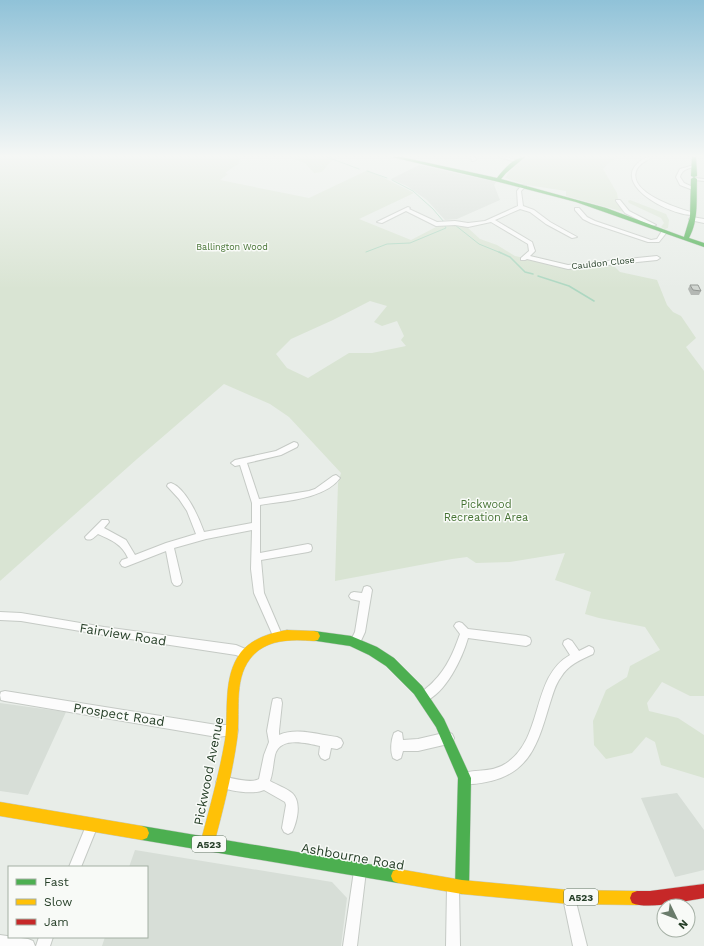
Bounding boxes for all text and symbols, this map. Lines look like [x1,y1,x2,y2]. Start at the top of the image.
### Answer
park label: Ballington Wood [196,242,268,252]
street label: Cauldon Close [571,255,635,271]
park label: Pickwood Recreation Area [444,498,528,524]
street label: Fairview Road [78,620,167,649]
street label: Prospect Road [72,700,166,729]
street label: Pickwood Avenue [191,715,226,827]
road number: A523 [192,836,226,852]
street label: Ashbourne Road [300,840,406,873]
legend [8,866,148,938]
text: Fast [44,875,69,889]
road number: A523 [564,889,598,905]
text: Slow [44,895,72,909]
north arrow [656,898,696,938]
text: Jam [44,915,69,929]
text: N [675,917,690,932]

